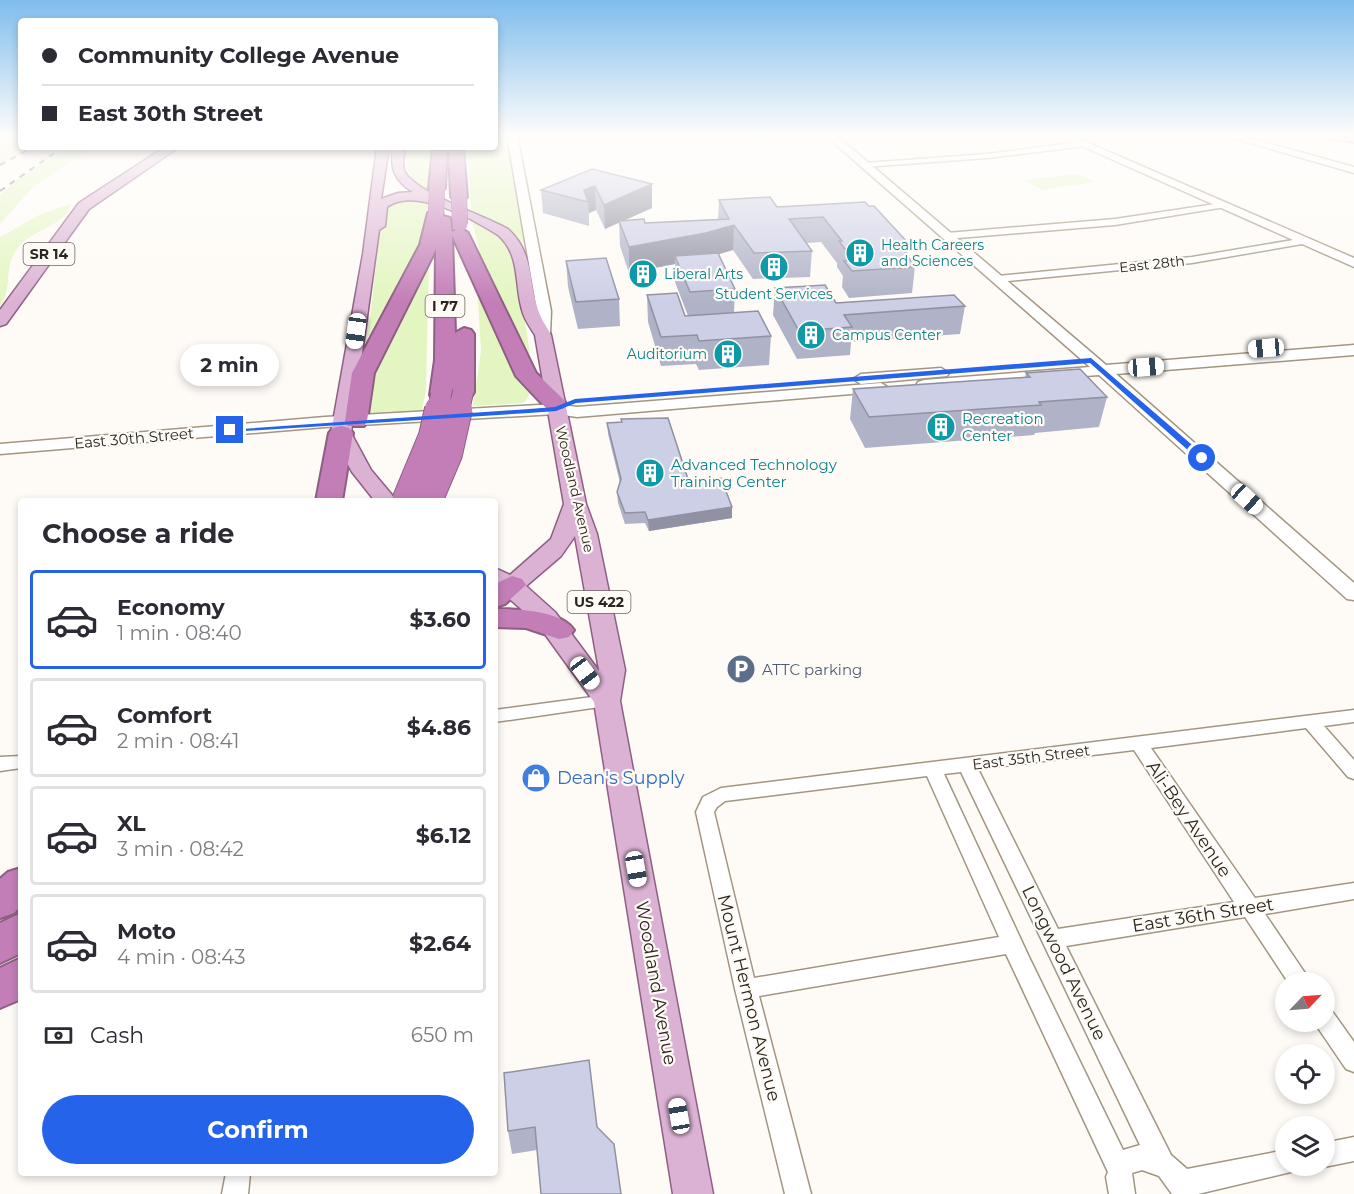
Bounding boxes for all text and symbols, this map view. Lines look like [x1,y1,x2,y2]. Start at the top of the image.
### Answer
text: Community College Avenue [78,42,399,69]
text: East 30th Street [78,100,263,127]
place label: Health Careers and Sciences [881,236,984,270]
building icon: Health Careers and Sciences [844,237,876,269]
road number: SR 14 [23,243,74,265]
building icon: Student Services [758,251,790,283]
street label: East 28th [1118,252,1186,276]
building icon: Liberal Arts [627,258,659,290]
place label: Liberal Arts [664,265,743,283]
place label: Student Services [715,285,833,303]
road number: I 77 [426,295,464,317]
car [345,312,367,350]
building icon: Campus Center [795,319,827,351]
place label: Campus Center [832,326,942,344]
car [1247,337,1285,359]
building icon: Auditorium [712,338,744,370]
callout: 2 min [180,343,280,385]
place label: Auditorium [627,345,707,363]
text: 2 min [200,353,259,377]
car [1127,357,1165,377]
place label: Recreation Center [962,409,1044,445]
building icon: Recreation Center [925,411,957,443]
route end [216,416,243,443]
street label: East 30th Street [73,423,195,453]
street label: Woodland Avenue [552,424,598,554]
route start [1188,444,1215,471]
place label: Advanced Technology Training Center [671,455,838,491]
building icon: Advanced Technology Training Center [634,457,666,489]
car [1228,480,1266,518]
text: Choose a ride [42,517,234,550]
road number: US 422 [568,591,630,613]
icon: car [45,593,99,647]
text: Economy [117,594,225,621]
text: $3.60 [410,606,471,633]
text: 1 min · 08:40 [117,621,242,645]
car [567,653,603,693]
parking icon: ATTC parking [725,653,757,685]
place label: ATTC parking [762,660,862,679]
icon: car [45,701,99,755]
text: Comfort [117,702,212,729]
text: $4.86 [407,714,471,741]
text: 2 min · 08:41 [117,729,239,753]
street label: East 35th Street [971,740,1091,774]
street label: Ali-Bey Avenue [1142,756,1236,882]
shop icon: Dean's Supply [520,762,552,794]
place label: Dean's Supply [557,767,685,789]
icon: car [45,809,99,863]
text: XL [117,810,146,837]
text: $6.12 [416,822,471,849]
text: 3 min · 08:42 [117,837,244,861]
car [624,850,648,888]
street label: Longwood Avenue [1017,882,1111,1044]
street label: Mount Hermon Avenue [713,892,785,1104]
street label: East 36th Street [1131,893,1275,937]
street label: Woodland Avenue [631,899,681,1067]
icon: car [45,917,99,971]
text: Moto [117,918,176,945]
text: $2.64 [409,930,471,957]
text: 4 min · 08:43 [117,945,246,969]
north arrow [1275,972,1335,1032]
map controls [1275,972,1335,1176]
icon: cash [42,1019,75,1052]
text: Cash [90,1022,144,1049]
text: 650 m [411,1023,474,1047]
button: locate [1275,1044,1335,1104]
button: Confirm [42,1095,474,1164]
car [667,1097,691,1135]
button: layers [1275,1116,1335,1176]

